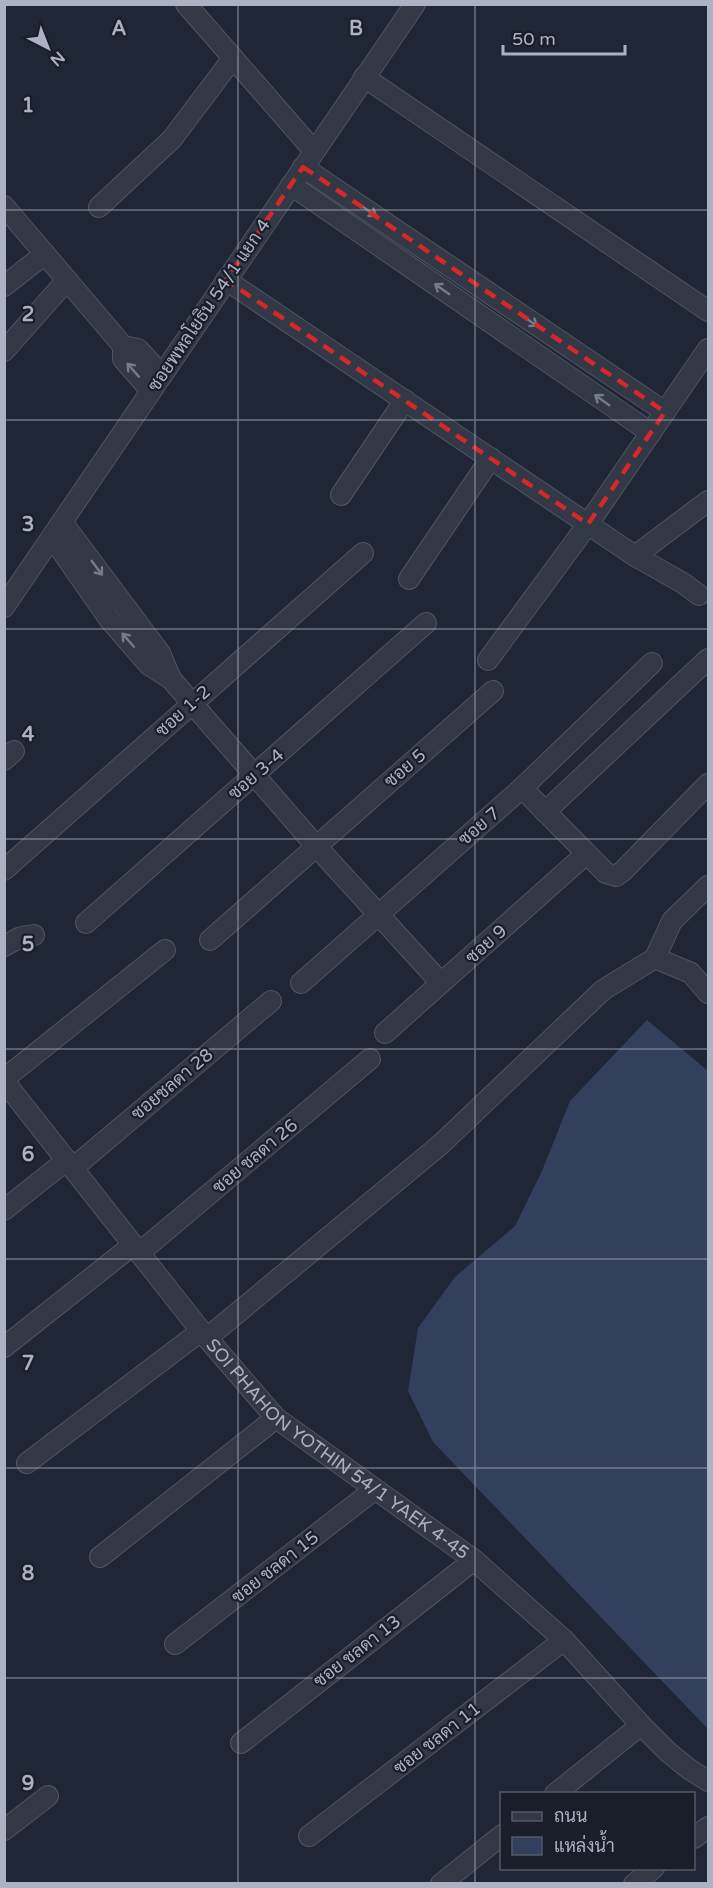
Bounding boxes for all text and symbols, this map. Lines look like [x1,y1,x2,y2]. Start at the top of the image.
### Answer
text: A [112,17,127,41]
text: B [349,17,363,41]
north arrow [18,18,78,78]
scale bar [503,18,624,56]
text: 50 m [512,28,556,50]
text: N [46,47,69,70]
text: 1 [22,94,34,118]
one-way arrow [360,205,377,218]
street label: ซอยพหลโยธิน 54/1 แยก 4 [141,213,275,395]
one-way arrow [434,283,451,295]
text: 2 [22,303,34,327]
one-way arrow [521,315,538,327]
one-way arrow [126,363,140,378]
one-way arrow [595,394,611,406]
text: 3 [22,513,34,537]
one-way arrow [91,560,104,576]
one-way arrow [121,633,135,648]
street label: ซอย 1-2 [151,681,215,741]
text: 4 [22,723,35,747]
street label: ซอย 3-4 [224,744,288,804]
street label: ซอย 5 [380,744,430,792]
street label: ซอย 7 [454,802,504,850]
street label: ซอย 9 [461,920,511,968]
text: 5 [22,933,34,957]
street label: ซอยชลดา 28 [127,1043,217,1125]
street label: ซอย ชลดา 26 [208,1114,302,1198]
text: 6 [22,1143,34,1167]
street label: SOI PHAHON YOTHIN 54/1 YAEK 4-45 [201,1334,473,1564]
text: 7 [22,1352,34,1376]
street label: ซอย ชลดา 15 [227,1526,323,1608]
text: 8 [22,1562,34,1586]
street label: ซอย ชลดา 13 [309,1610,405,1692]
street label: ซอย ชลดา 11 [389,1697,485,1779]
text: 9 [22,1772,34,1796]
legend [500,1792,695,1870]
text: ถนน [554,1805,587,1827]
text: แหล่งน้ำ [554,1830,615,1857]

